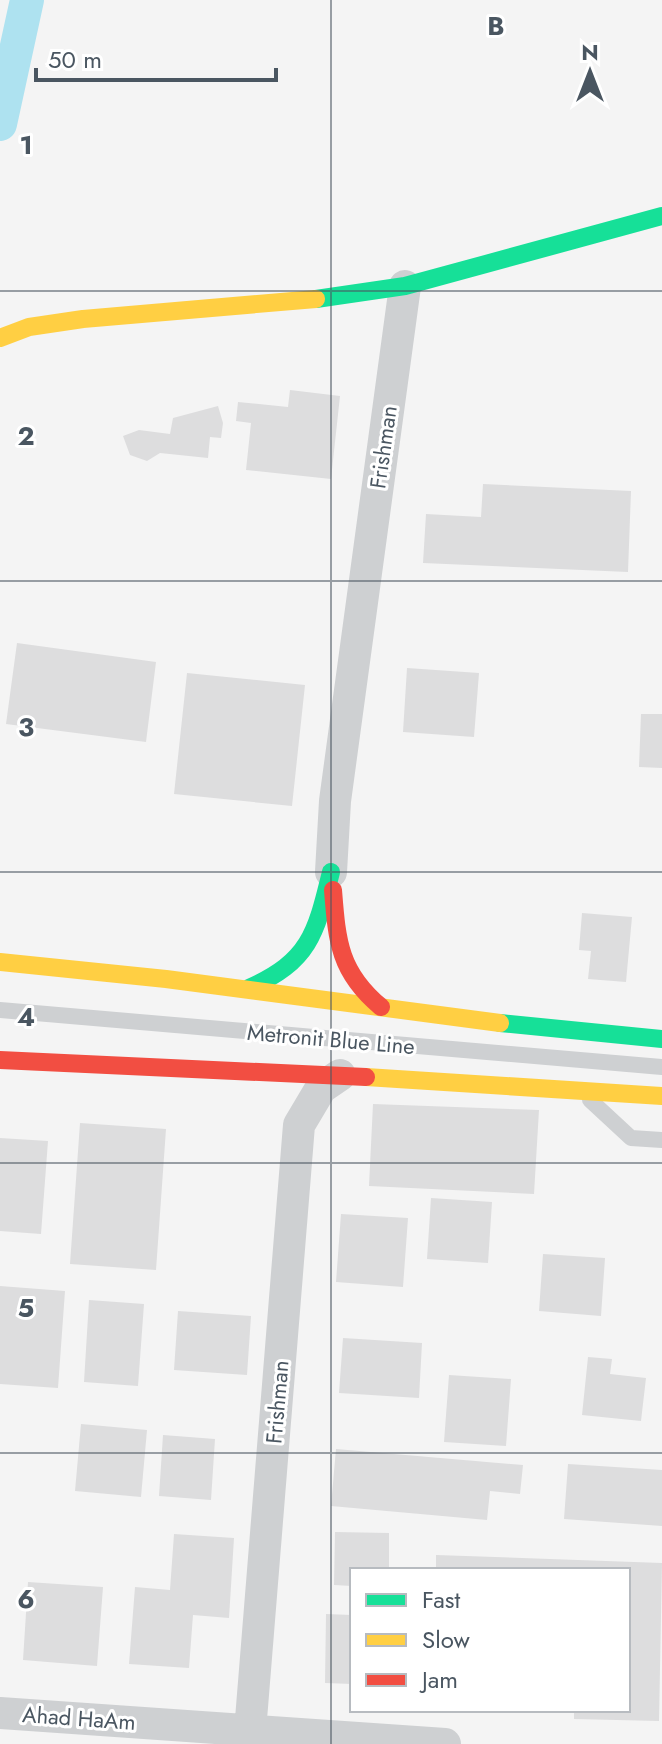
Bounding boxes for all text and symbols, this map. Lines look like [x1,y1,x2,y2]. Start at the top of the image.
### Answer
text: B [487,7,505,45]
scale bar [36,32,276,82]
north arrow [550,32,630,112]
text: N [581,36,599,68]
text: 50 m [48,42,102,77]
text: 1 [19,126,33,164]
street label: Frishman [361,403,405,491]
text: 2 [17,417,35,455]
text: 3 [18,708,34,746]
text: 4 [17,998,35,1036]
street label: Metronit Blue Line [246,1016,416,1062]
text: 5 [18,1289,34,1327]
street label: Frishman [257,1359,297,1445]
legend [350,1568,630,1712]
text: 6 [17,1580,35,1618]
text: Fast [422,1582,460,1617]
text: Slow [422,1622,470,1657]
text: Jam [419,1662,458,1697]
street label: Ahad HaAm [21,1698,137,1738]

